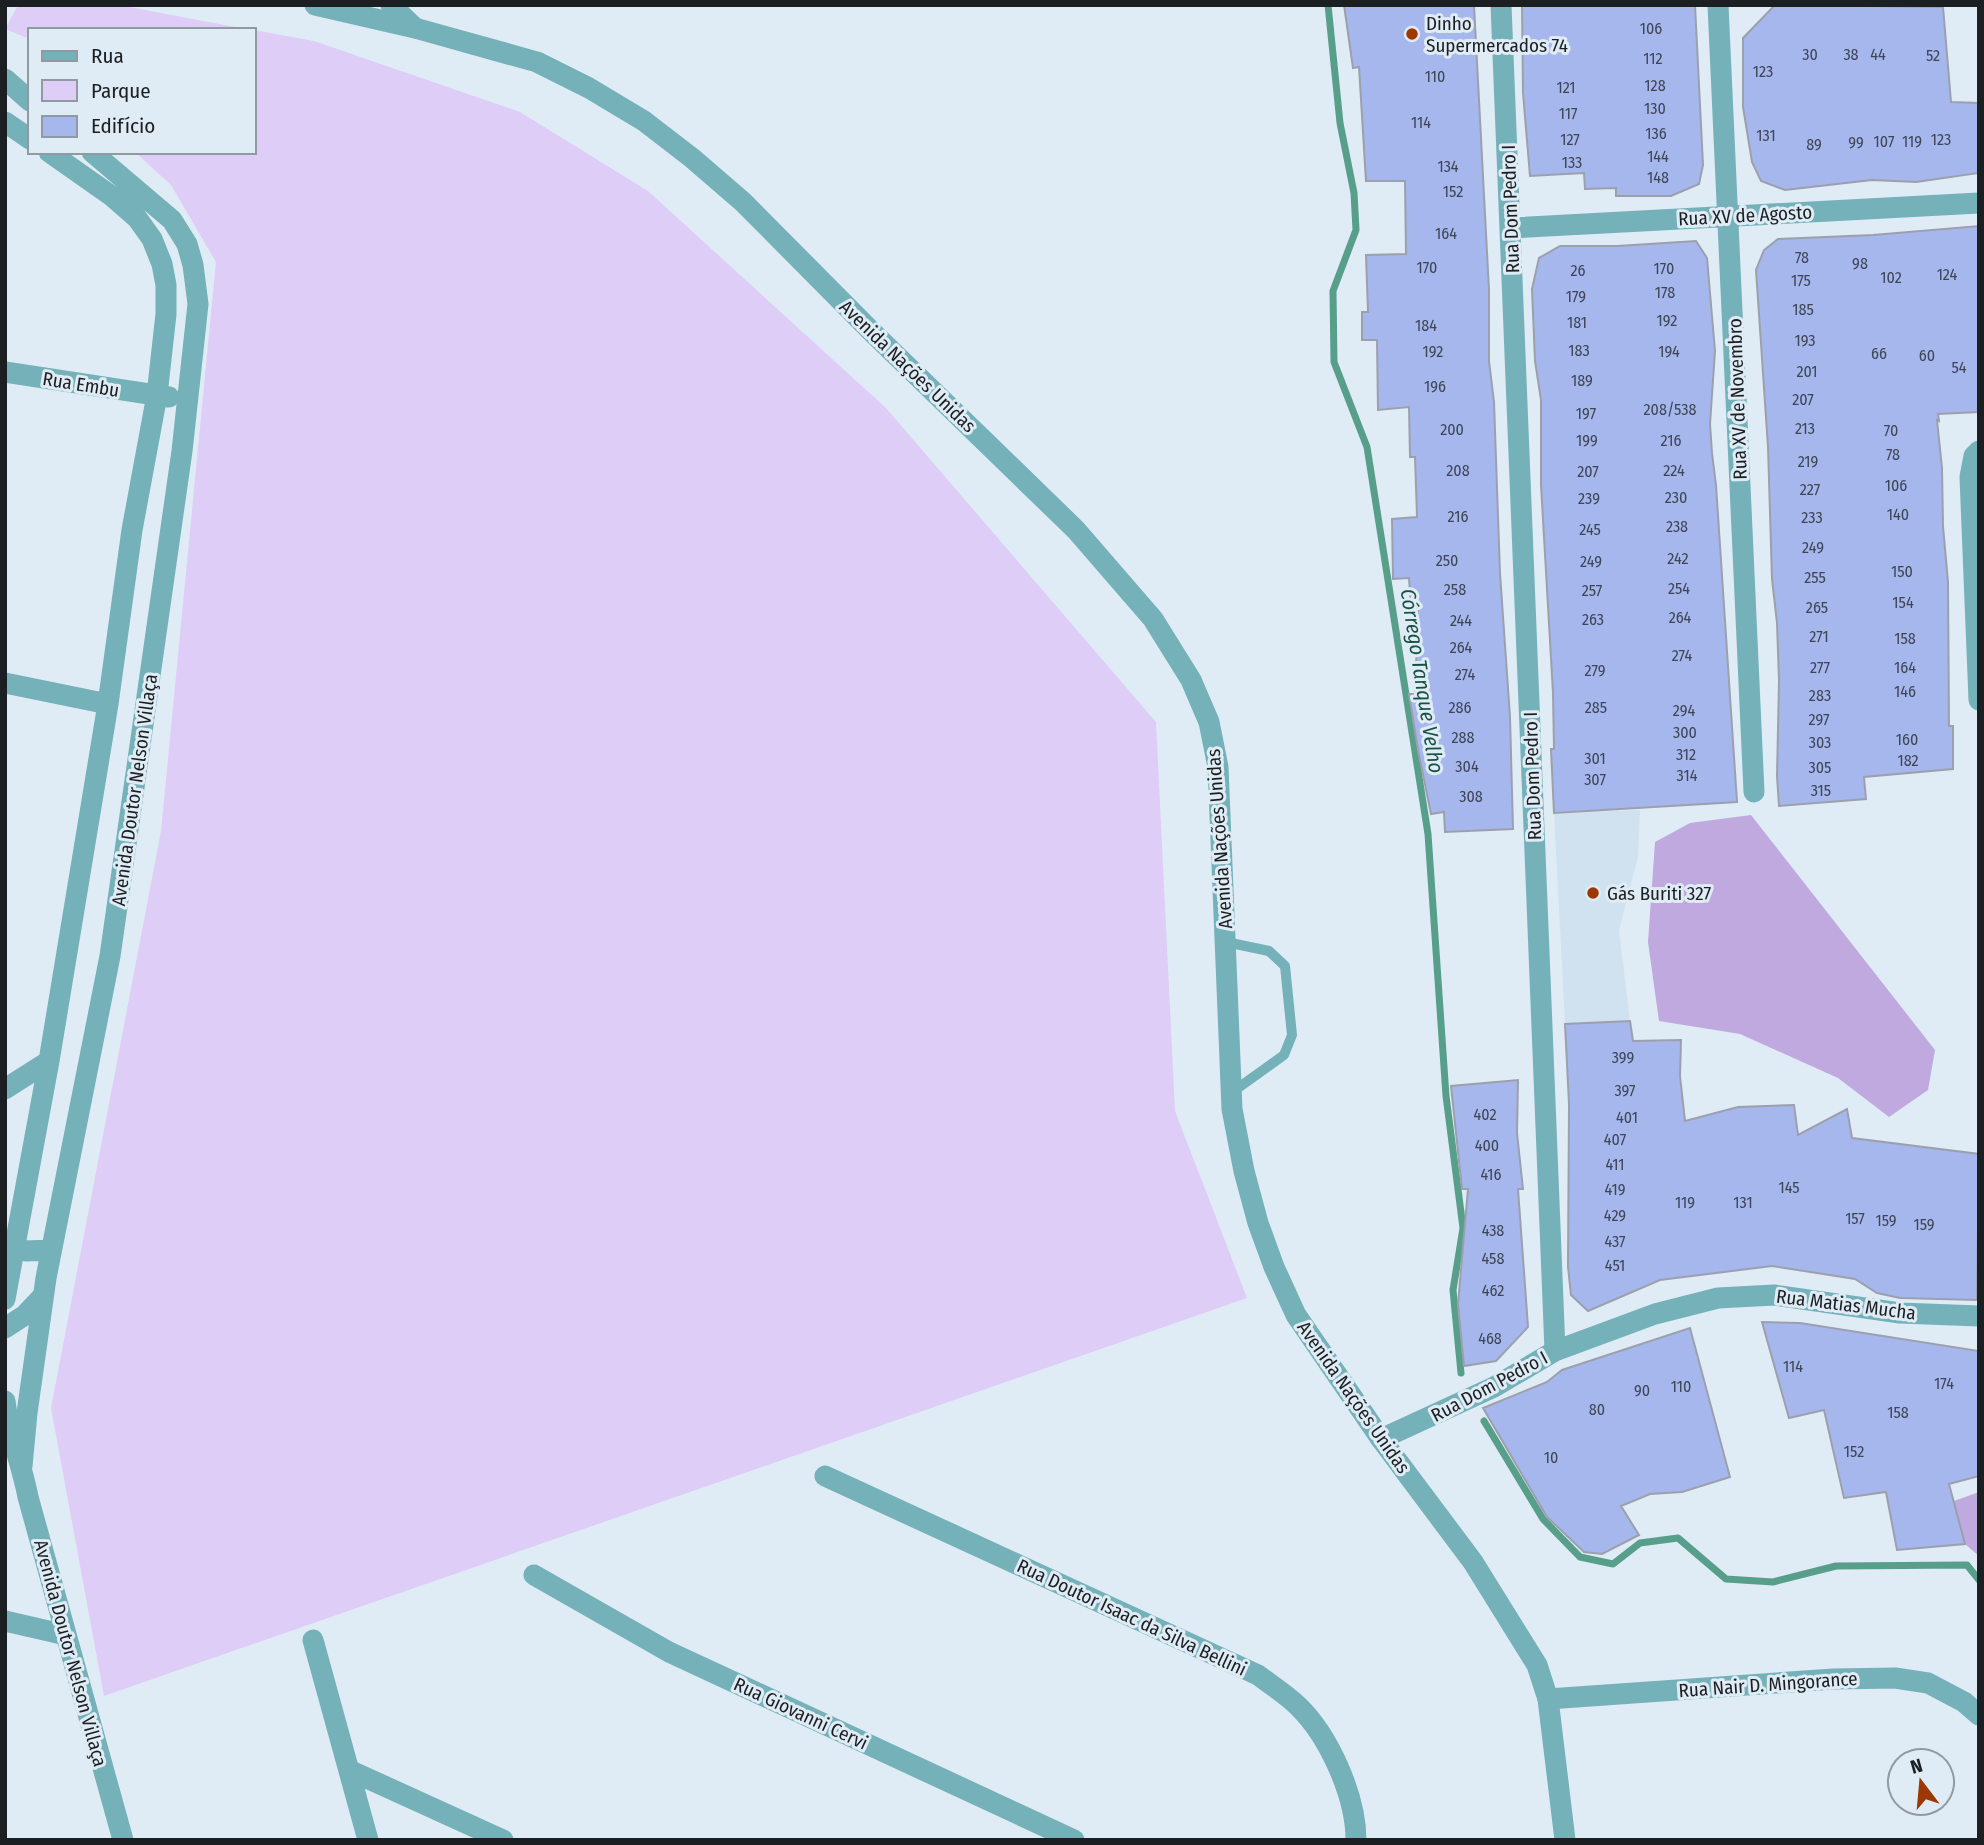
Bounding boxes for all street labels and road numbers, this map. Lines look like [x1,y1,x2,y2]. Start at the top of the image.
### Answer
street label: Rua Dom Pedro I [1497,144,1524,274]
street label: Rua XV de Agosto [1677,201,1813,230]
street label: Avenida Nações Unidas [835,295,981,437]
street label: Rua XV de Novembro [1723,318,1752,480]
street label: Rua Embu [41,367,121,402]
street label: Avenida Doutor Nelson Villaça [107,673,162,908]
street label: Rua Dom Pedro I [1519,711,1546,841]
street label: Avenida Nações Unidas [1202,748,1237,930]
street label: Rua Matias Mucha [1775,1285,1917,1324]
street label: Avenida Nações Unidas [1292,1317,1415,1478]
street label: Rua Dom Pedro I [1427,1346,1551,1427]
street label: Avenida Doutor Nelson Villaça [29,1537,112,1769]
street label: Rua Doutor Isaac da Silva Bellini [1013,1554,1250,1681]
street label: Rua Nair D. Mingorance [1678,1667,1858,1702]
street label: Rua Giovanni Cervi [730,1672,871,1755]

